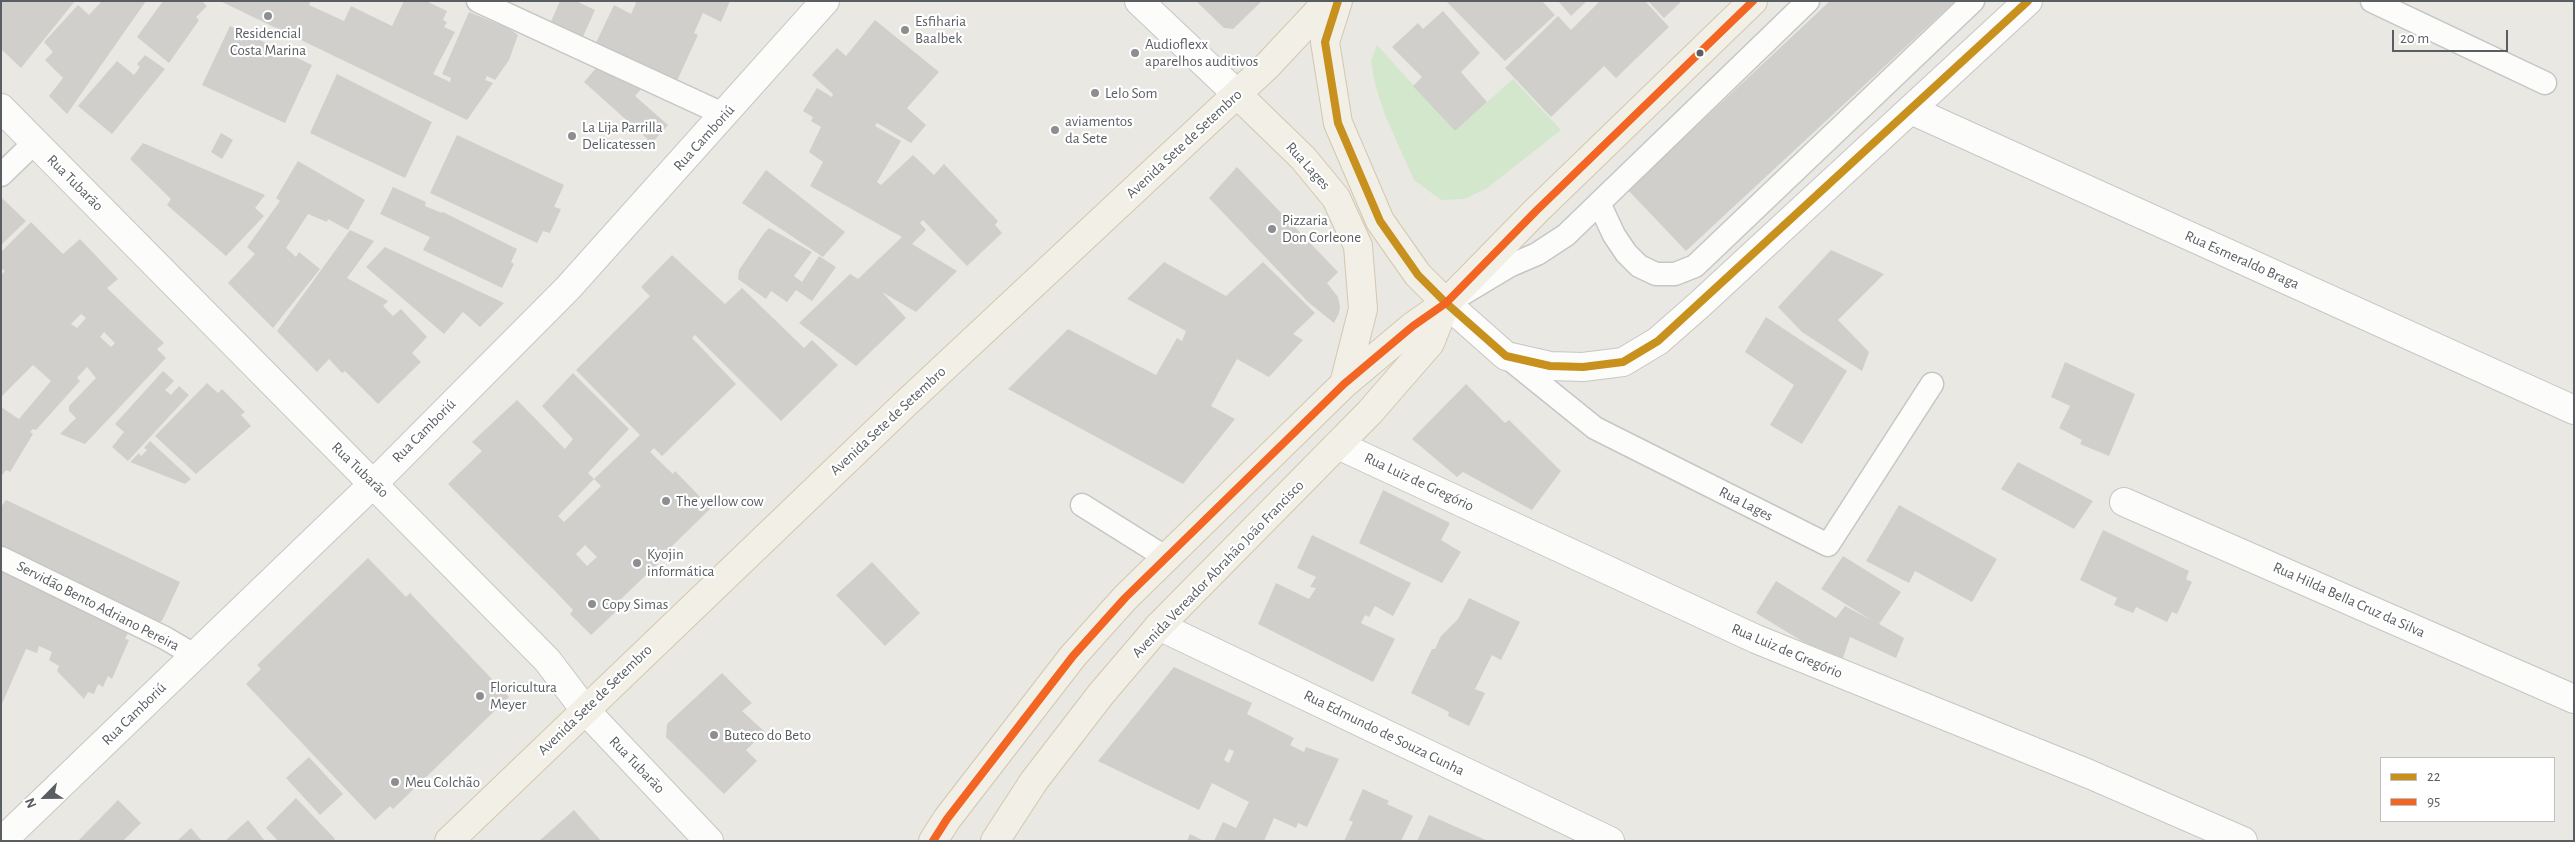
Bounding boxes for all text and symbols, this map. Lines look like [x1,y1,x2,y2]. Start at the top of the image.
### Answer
marker: Residencial Costa Marina [262,10,274,22]
place label: Esfiharia Baalbek [915,12,966,47]
scale bar [2395,20,2511,52]
place label: Residencial Costa Marina [230,24,306,59]
marker: Esfiharia Baalbek [899,24,911,36]
text: 20 m [2400,31,2429,46]
place label: Audioflexx aparelhos auditivos [1145,35,1258,70]
marker: Audioflexx aparelhos auditivos [1129,47,1141,59]
unlabelled marker [1695,48,1705,58]
place label: Lelo Som [1105,84,1157,102]
street label: Avenida Sete de Setembro [1122,86,1246,202]
marker: Lelo Som [1089,87,1101,99]
street label: Rua Camboriú [670,101,738,175]
place label: aviamentos da Sete [1065,112,1133,147]
place label: La Lija Parrilla Delicatessen [582,118,663,153]
marker: aviamentos da Sete [1049,124,1061,136]
marker: La Lija Parrilla Delicatessen [566,130,578,142]
street label: Rua Lages [1282,138,1334,194]
street label: Rua Tubarão [43,151,107,215]
place label: Pizzaria Don Corleone [1282,211,1361,246]
marker: Pizzaria Don Corleone [1266,223,1278,235]
street label: Rua Esmeraldo Braga [2182,227,2302,293]
street label: Avenida Sete de Setembro [826,363,950,479]
street label: Rua Camboriú [388,395,460,467]
street label: Rua Tubarão [328,438,392,502]
street label: Rua Luiz de Gregório [1361,449,1477,515]
street label: Avenida Vereador Abrahão João Francisco [1128,476,1308,662]
street label: Rua Lages [1716,483,1776,525]
place label: The yellow cow [676,492,764,510]
marker: The yellow cow [660,495,672,507]
place label: Kyojin informática [647,545,714,580]
street label: Servidão Bento Adriano Pereira [14,557,182,655]
marker: Kyojin informática [631,557,643,569]
street label: Rua Hilda Bella Cruz da Silva [2270,558,2428,642]
place label: Copy Simas [602,595,668,613]
marker: Copy Simas [586,598,598,610]
street label: Rua Luiz de Gregório [1729,619,1845,683]
street label: Avenida Sete de Setembro [534,641,656,759]
place label: Floricultura Meyer [490,678,557,713]
street label: Rua Camboriú [98,679,170,749]
street label: Rua Edmundo de Souza Cunha [1301,686,1467,780]
marker: Floricultura Meyer [474,690,486,702]
place label: Buteco do Beto [724,726,811,744]
marker: Buteco do Beto [708,729,720,741]
street label: Rua Tubarão [605,733,669,797]
legend [2380,757,2555,822]
text: 22 [2427,769,2441,784]
north arrow [20,772,70,822]
place label: Meu Colchão [405,773,480,791]
marker: Meu Colchão [389,776,401,788]
text: 95 [2427,794,2440,809]
text: N [23,796,40,810]

